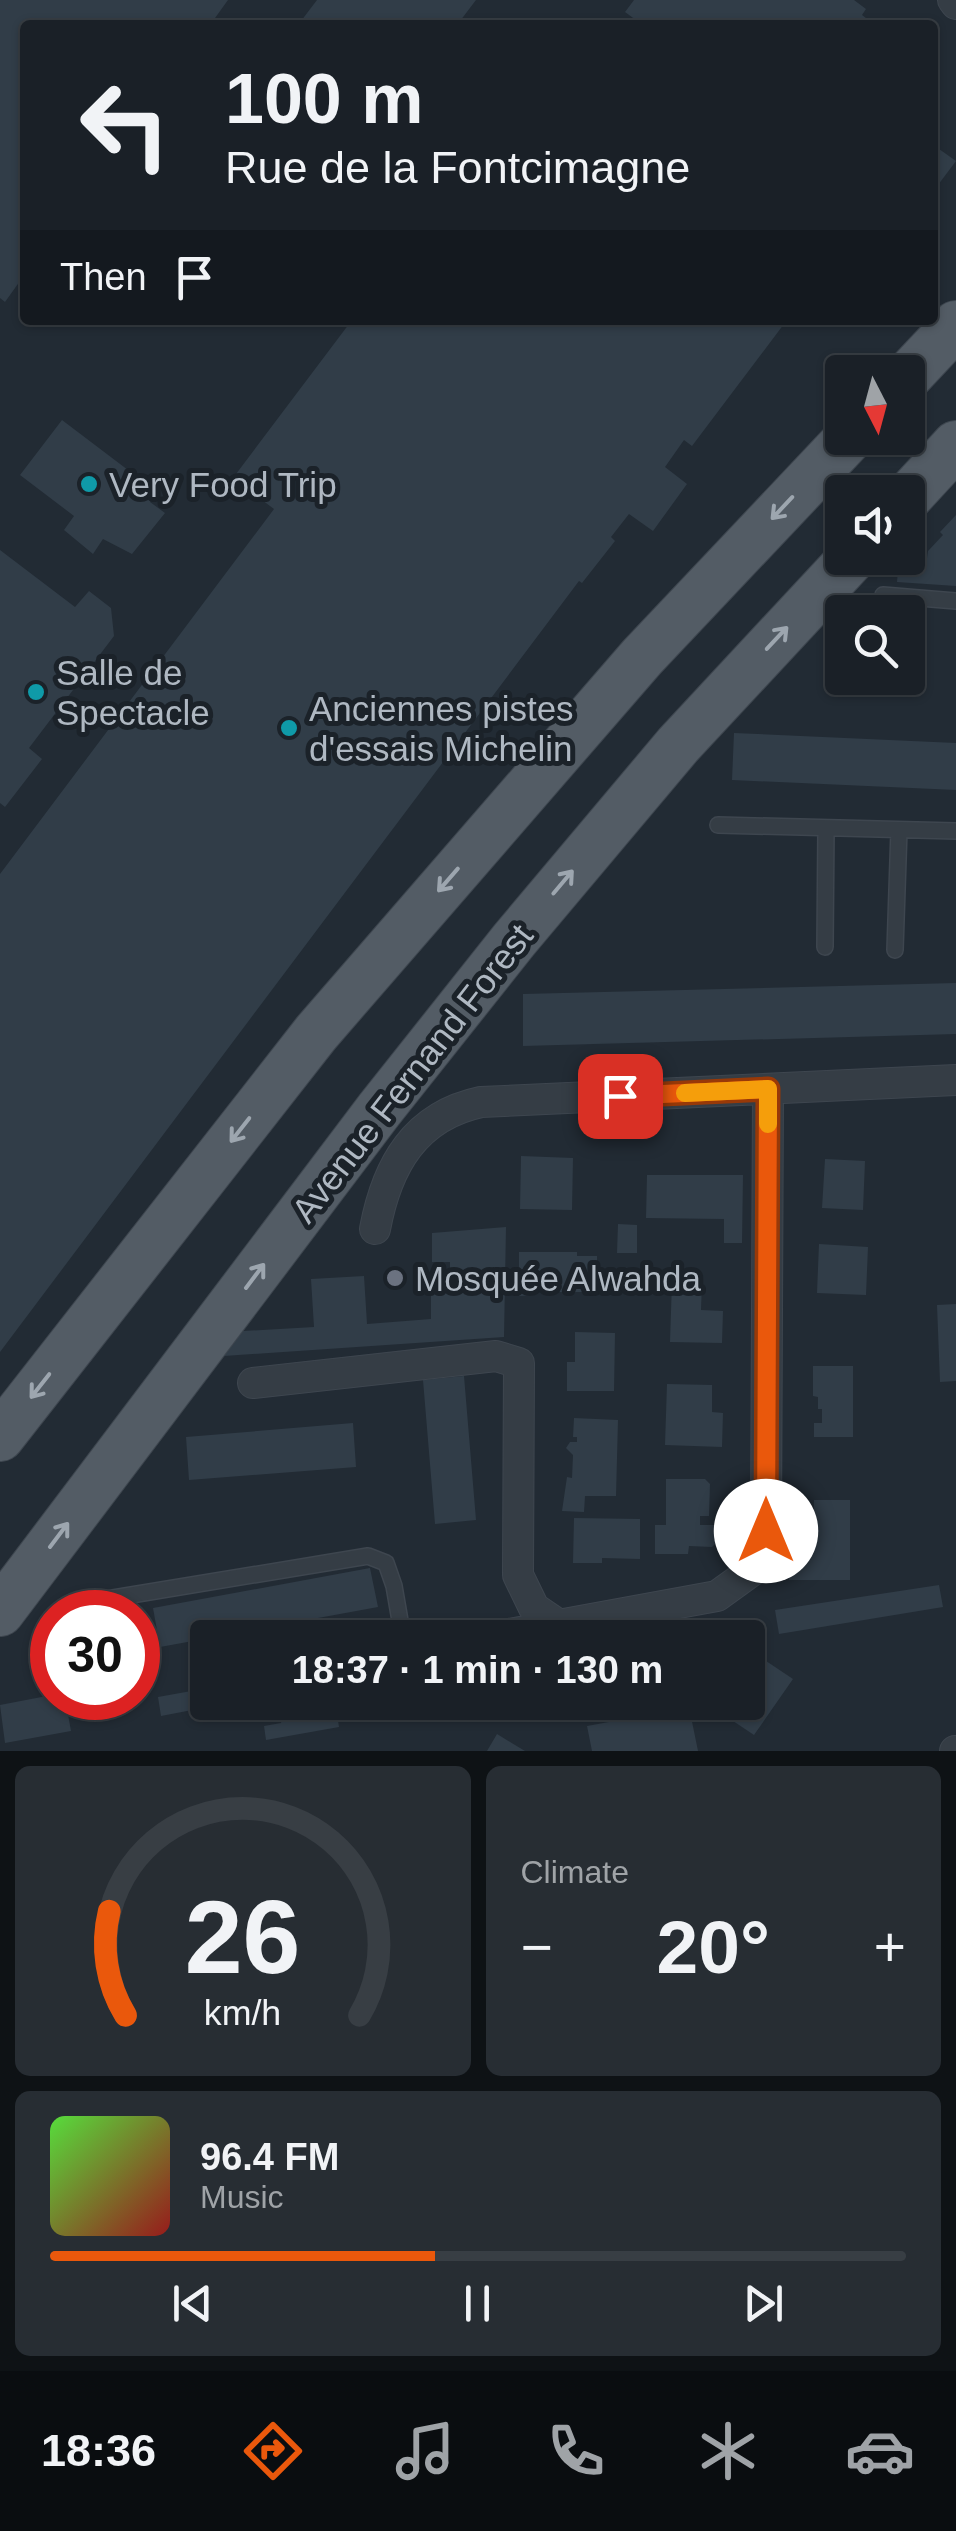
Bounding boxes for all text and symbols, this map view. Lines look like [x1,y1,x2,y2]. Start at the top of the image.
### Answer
icon: left [60,60,190,190]
text: 100 m [225,60,423,138]
text: Rue de la Fontcimagne [225,142,690,193]
icon: arrive [167,250,222,305]
text: Then [60,256,147,298]
north arrow [825,355,925,455]
map controls [825,355,925,695]
place label: Very Food Trip [109,465,337,504]
marker: Very Food Trip [78,473,100,495]
button: sound [825,475,925,575]
one-way arrow [770,496,794,520]
button: search [825,595,925,695]
one-way arrow [765,626,789,650]
place label: Salle de Spectacle [56,653,210,732]
marker: Salle de Spectacle [25,681,47,703]
place label: Anciennes pistes d'essais Michelin [309,689,574,768]
marker: Anciennes pistes d'essais Michelin [278,717,300,739]
one-way arrow [437,867,460,892]
one-way arrow [552,869,574,895]
street label: Avenue Fernand Forest [284,916,541,1230]
pin [578,1054,663,1139]
icon: arrive [593,1069,648,1124]
one-way arrow [230,1116,251,1143]
place label: Mosquée Alwahda [415,1259,702,1298]
one-way arrow [245,1263,266,1290]
marker: Mosquée Alwahda [384,1267,406,1289]
one-way arrow [30,1372,51,1399]
position arrow [714,1479,818,1583]
one-way arrow [48,1522,69,1549]
speed limit sign: 30 [30,1590,160,1720]
text: 18:37 · 1 min · 130 m [292,1649,663,1691]
text: Climate [521,1854,629,1890]
text: 26 [185,1879,301,1995]
text: 20° [657,1905,770,1989]
text: − [521,1916,553,1978]
text: + [874,1916,906,1978]
text: km/h [204,1993,281,2033]
text: 96.4 FM [200,2136,339,2178]
text: Music [200,2179,284,2215]
icon: previous [165,2276,220,2331]
icon: pause [450,2276,505,2331]
icon: next [736,2276,791,2331]
icon: directions [238,2416,308,2486]
icon: music [390,2416,460,2486]
icon: phone [541,2416,611,2486]
icon: climate [693,2416,763,2486]
icon: car [845,2416,915,2486]
text: 18:36 [41,2425,156,2476]

